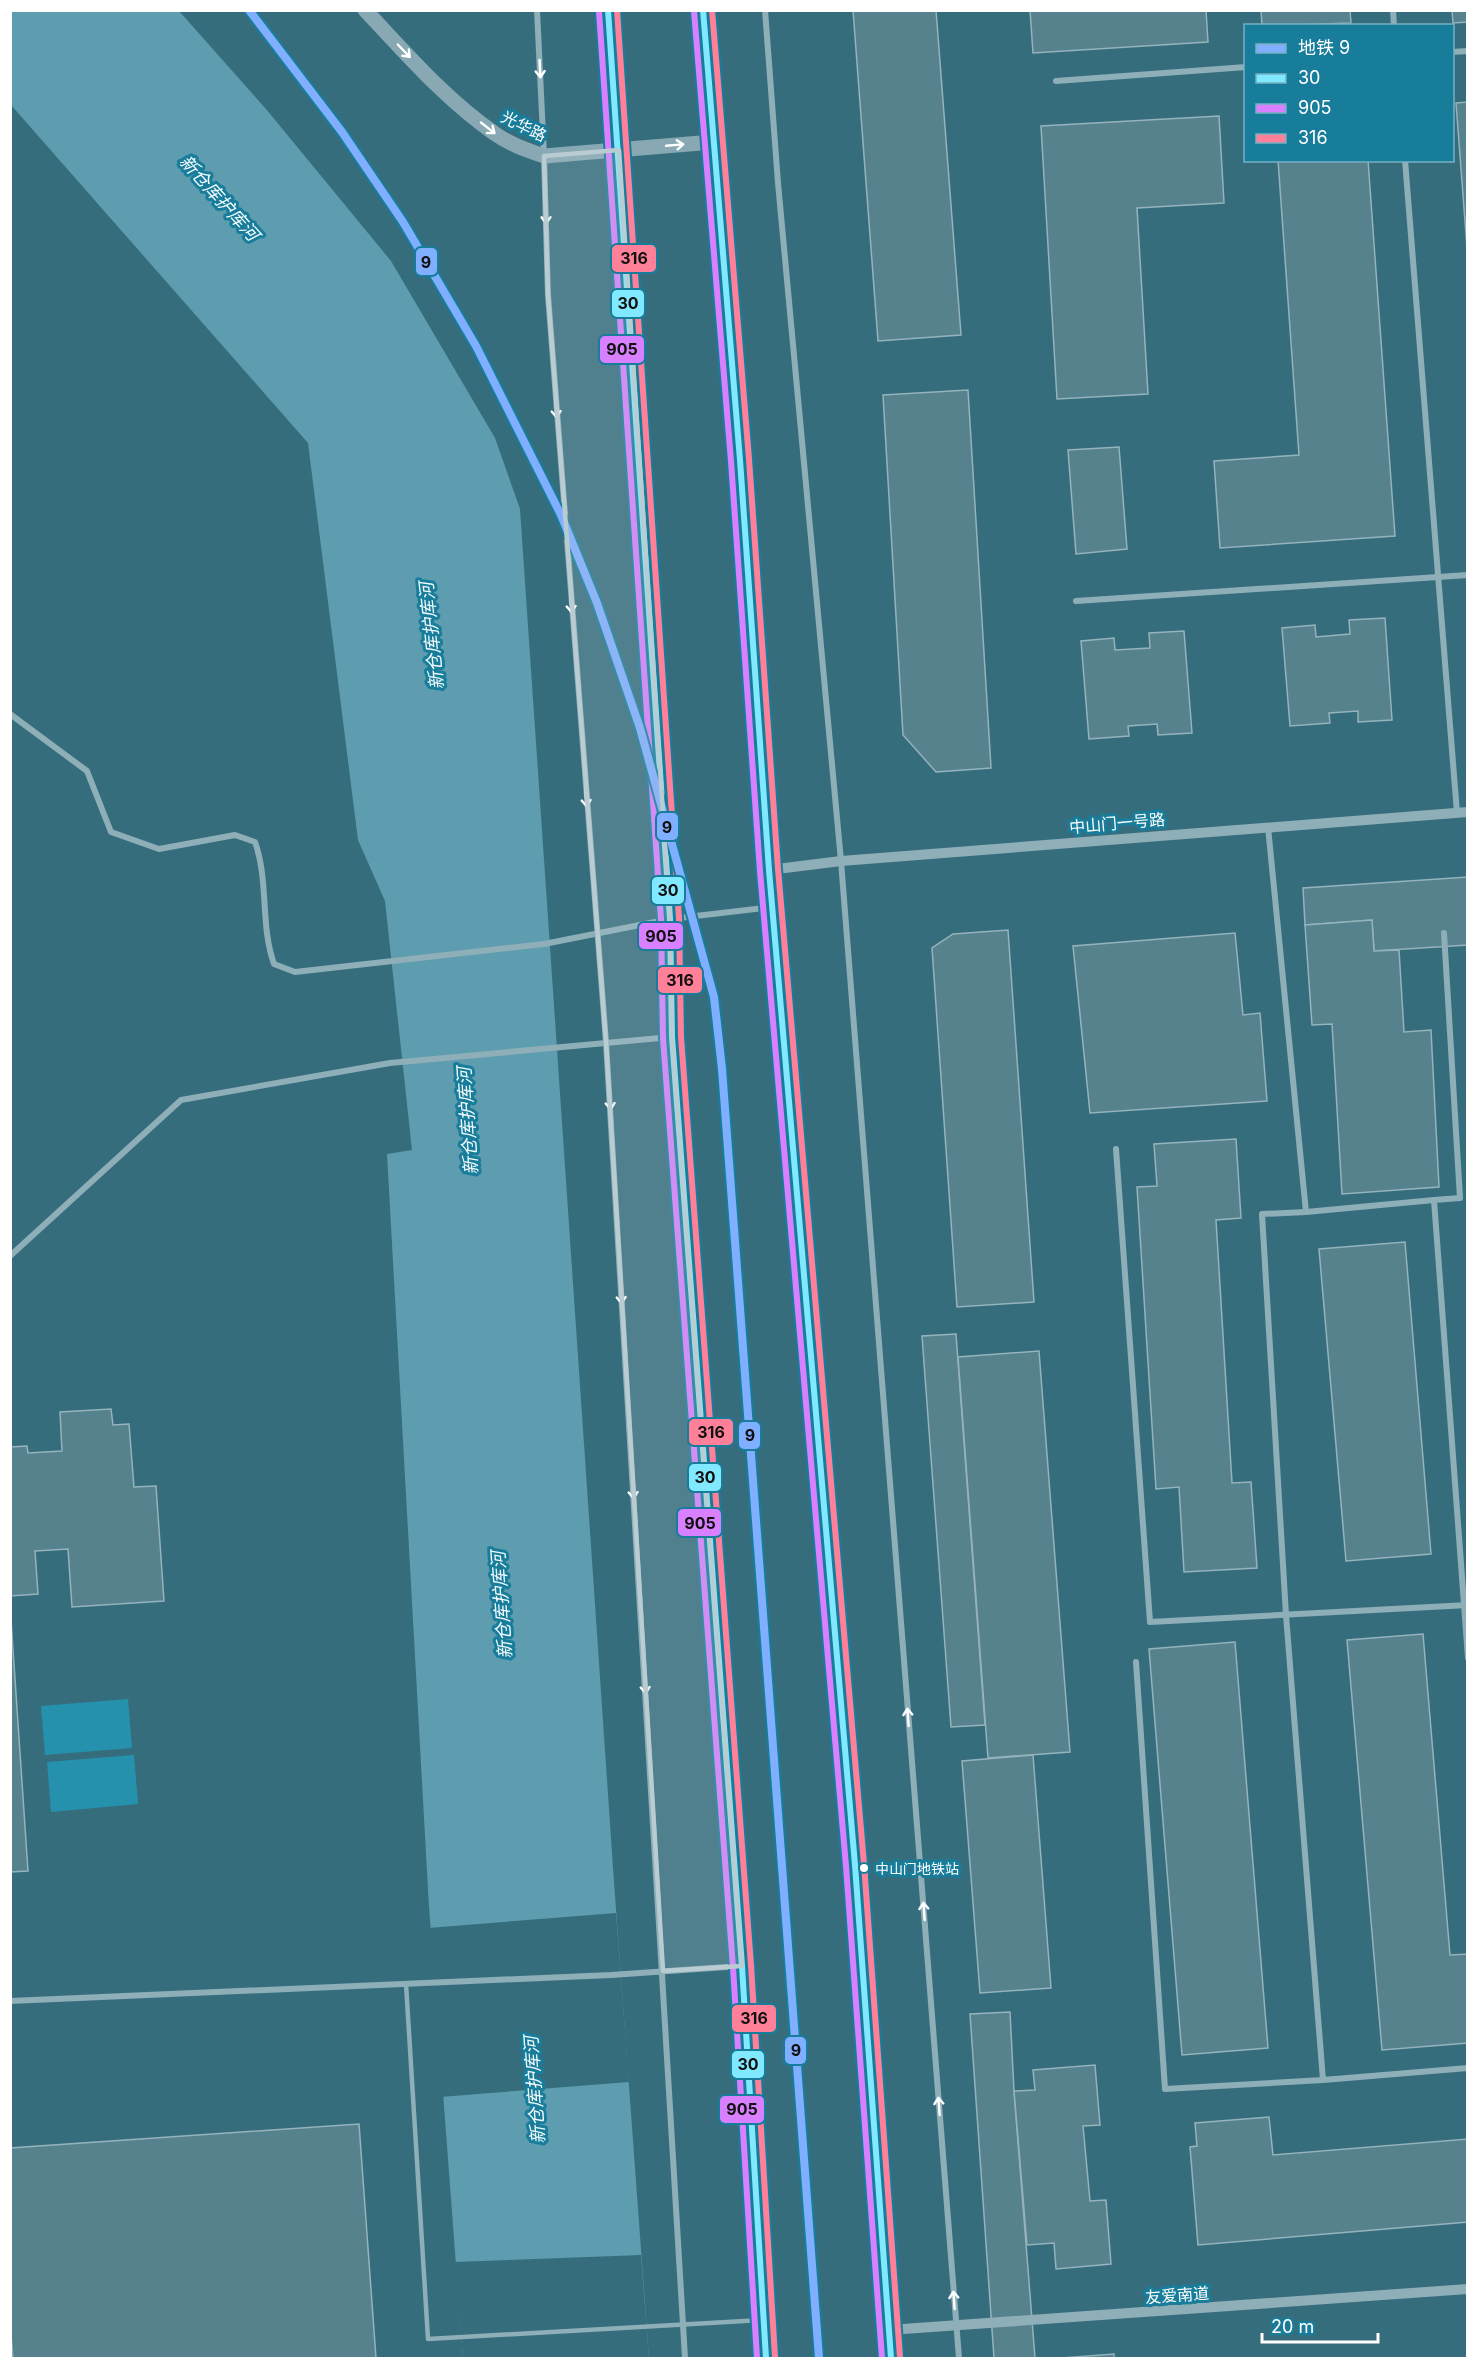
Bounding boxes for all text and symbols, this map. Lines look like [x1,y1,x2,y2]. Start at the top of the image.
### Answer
legend [1244,24,1454,162]
text: 地铁 9 [1298,37,1350,58]
one-way arrow [397,43,411,58]
one-way arrow [535,58,546,78]
text: 30 [1298,67,1320,88]
text: 905 [1298,97,1331,118]
street label: 光华路 [498,106,550,146]
one-way arrow [480,122,496,135]
text: 316 [1298,127,1328,148]
one-way arrow [665,139,685,150]
water label: 新仓库护库河 [175,151,265,247]
one-way arrow [540,204,552,224]
line badge: 316 [611,244,657,273]
line badge: 9 [415,247,438,276]
text: 316 [620,248,648,268]
text: 9 [421,252,431,272]
line badge: 30 [611,289,645,318]
text: 30 [617,293,639,313]
line badge: 905 [599,335,645,364]
text: 905 [606,339,638,359]
one-way arrow [551,399,562,419]
water label: 新仓库护库河 [415,578,448,691]
one-way arrow [566,593,577,613]
one-way arrow [580,788,591,808]
street label: 中山门一号路 [1068,809,1166,837]
line badge: 9 [656,812,679,841]
text: 9 [662,817,672,837]
line badge: 30 [651,876,685,905]
text: 30 [657,880,679,900]
line badge: 905 [638,922,684,950]
text: 905 [645,926,677,946]
line badge: 316 [657,966,703,994]
text: 316 [666,970,694,990]
water label: 新仓库护库河 [453,1063,482,1176]
one-way arrow [604,1090,615,1110]
one-way arrow [616,1285,627,1305]
line badge: 316 [688,1418,734,1446]
line badge: 9 [738,1421,761,1450]
text: 316 [697,1422,725,1442]
text: 9 [745,1425,755,1445]
line badge: 30 [688,1463,722,1492]
text: 30 [694,1467,716,1487]
one-way arrow [628,1479,639,1499]
line badge: 905 [677,1508,722,1537]
text: 905 [684,1513,716,1533]
water label: 新仓库护库河 [487,1547,516,1660]
one-way arrow [640,1674,651,1694]
one-way arrow [902,1708,913,1727]
place label: 中山门地铁站 [875,1860,959,1877]
marker: 中山门地铁站 [858,1862,870,1874]
one-way arrow [918,1902,929,1922]
line badge: 316 [731,2004,777,2033]
text: 316 [740,2008,768,2028]
water label: 新仓库护库河 [520,2032,549,2145]
line badge: 9 [784,2036,807,2065]
text: 9 [791,2040,801,2060]
line badge: 30 [731,2050,765,2079]
text: 30 [737,2054,759,2074]
line badge: 905 [719,2095,765,2124]
one-way arrow [933,2096,944,2116]
text: 905 [726,2099,758,2119]
street label: 友爱南道 [1144,2283,1210,2307]
one-way arrow [948,2291,959,2311]
scale bar [1262,2306,1378,2344]
text: 20 m [1271,2316,1314,2337]

